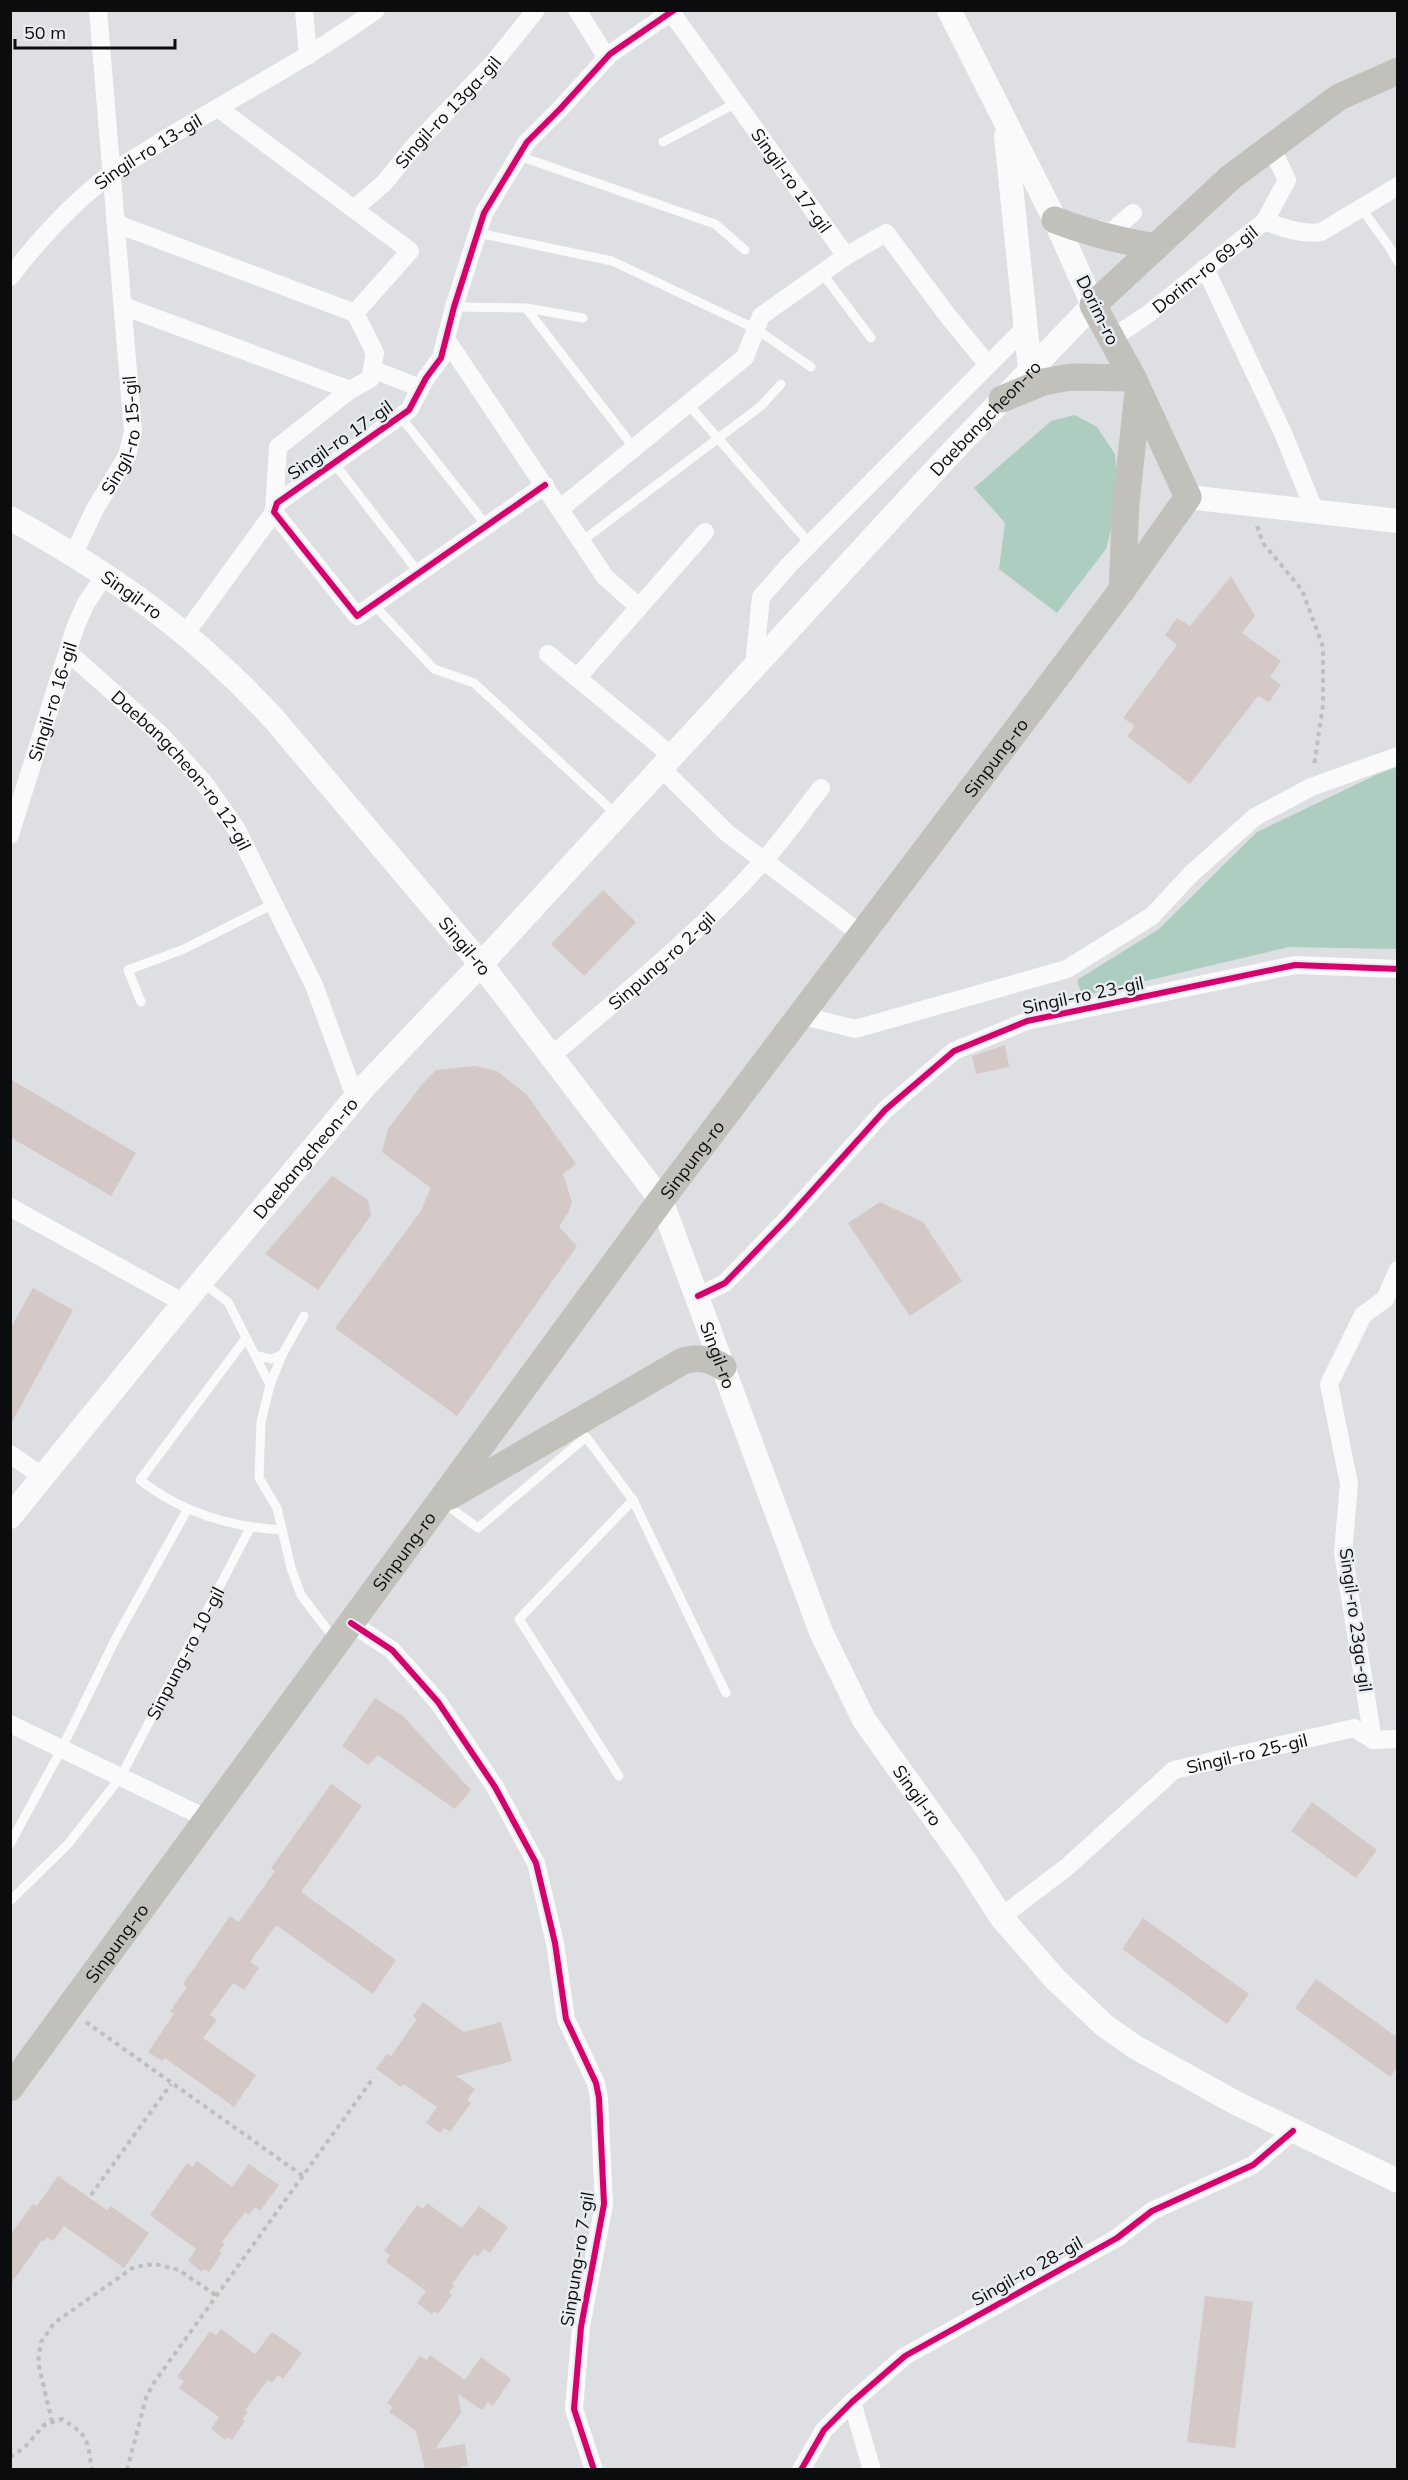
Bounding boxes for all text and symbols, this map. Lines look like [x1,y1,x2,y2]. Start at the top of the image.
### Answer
scale bar [15,12,176,50]
text: 50 m [24,21,66,44]
street label: Singil-ro 13ga-gil [389,51,506,173]
street label: Singil-ro 13-gil [89,108,206,194]
street label: Singil-ro 17-gil [746,123,837,237]
street label: Dorim-ro 69-gil [1147,220,1262,318]
street label: Dorim-ro [1071,271,1125,349]
street label: Daebangcheon-ro [924,355,1046,480]
street label: Singil-ro 15-gil [95,375,145,498]
street label: Singil-ro 17-gil [283,395,397,485]
street label: Singil-ro [97,565,167,624]
street label: Singil-ro 16-gil [22,639,81,764]
street label: Daebangcheon-ro 12-gil [107,685,257,854]
street label: Sinpung-ro [958,713,1033,801]
street label: Sinpung-ro 2-gil [603,907,720,1014]
street label: Singil-ro [434,911,497,980]
street label: Singil-ro 23-gil [1020,971,1146,1019]
street label: Daebangcheon-ro [248,1092,363,1223]
street label: Sinpung-ro [654,1115,729,1203]
street label: Singil-ro [695,1318,741,1392]
street label: Sinpung-ro [367,1507,441,1595]
street label: Singil-ro 23ga-gil [1335,1546,1377,1694]
street label: Sinpung-ro 10-gil [141,1583,229,1724]
street label: Singil-ro 25-gil [1184,1728,1310,1778]
street label: Singil-ro [888,1760,947,1830]
street label: Sinpung-ro [80,1898,153,1987]
street label: Sinpung-ro 7-gil [555,2190,599,2328]
street label: Singil-ro 28-gil [967,2231,1087,2311]

